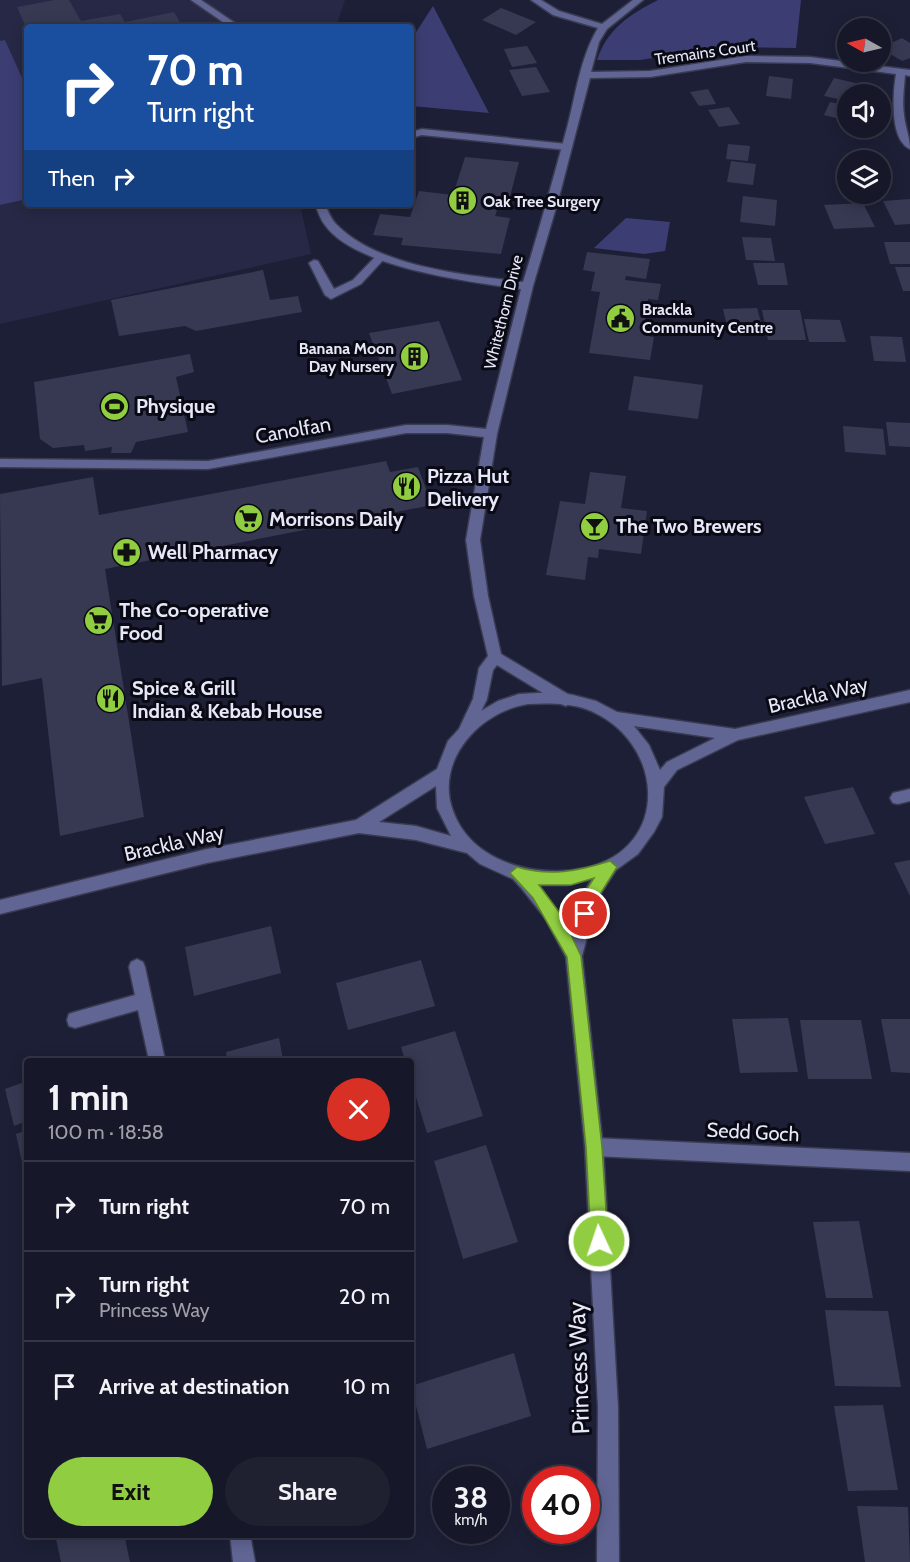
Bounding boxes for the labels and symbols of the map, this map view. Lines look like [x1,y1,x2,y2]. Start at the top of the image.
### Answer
north arrow [837,18,891,72]
street label: Tremains Court [653,36,757,69]
building icon: Oak Tree Surgery [446,185,478,217]
place label: Oak Tree Surgery [483,192,601,211]
street label: Whitethorn Drive [480,253,527,371]
place label: Brackla Community Centre [642,300,773,337]
public building icon: Brackla Community Centre [605,302,637,334]
place label: Banana Moon Day Nursery [299,339,394,376]
building icon: Banana Moon Day Nursery [399,341,431,373]
sports icon: Physique [99,390,131,422]
place label: Physique [136,394,215,418]
street label: Canolfan [253,412,333,448]
place label: Pizza Hut Delivery [427,464,509,511]
restaurant icon: Pizza Hut Delivery [390,471,422,503]
supermarket icon: Morrisons Daily [232,503,264,535]
place label: Morrisons Daily [269,507,404,531]
bar icon: The Two Brewers [579,510,611,542]
place label: The Two Brewers [616,514,762,538]
pharmacy icon: Well Pharmacy [111,536,143,568]
place label: Well Pharmacy [148,540,279,564]
place label: The Co-operative Food [119,598,269,645]
supermarket icon: The Co-operative Food [82,605,114,637]
street label: Brackla Way [766,672,870,718]
place label: Spice & Grill Indian & Kebab House [132,676,322,723]
restaurant icon: Spice & Grill Indian & Kebab House [95,683,127,715]
street label: Brackla Way [122,820,226,866]
pin [559,888,610,939]
street label: Sedd Goch [706,1118,800,1146]
position arrow [567,1209,631,1273]
street label: Princess Way [562,1301,595,1435]
speed limit sign: 40 [522,1466,600,1544]

